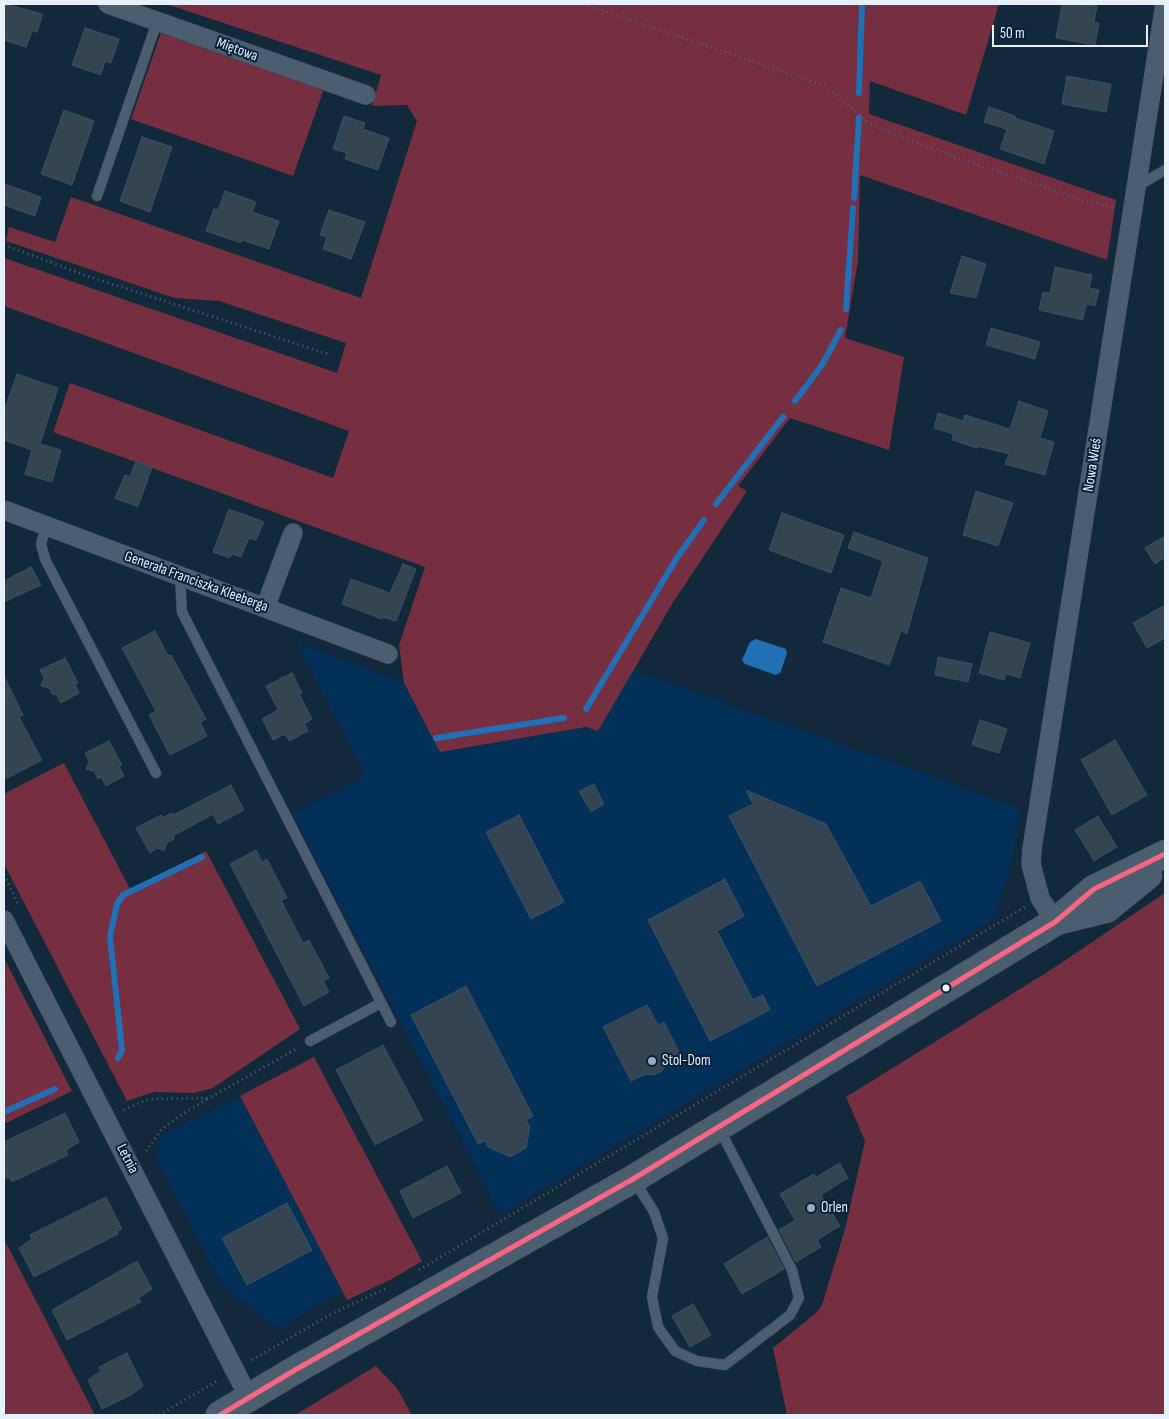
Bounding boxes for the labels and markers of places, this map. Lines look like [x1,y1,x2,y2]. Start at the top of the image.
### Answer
unlabelled marker [941,983,951,993]
place label: Stol-Dom [662,1052,711,1070]
marker: Stol-Dom [646,1055,658,1067]
place label: Orlen [821,1199,848,1217]
marker: Orlen [805,1202,817,1214]

